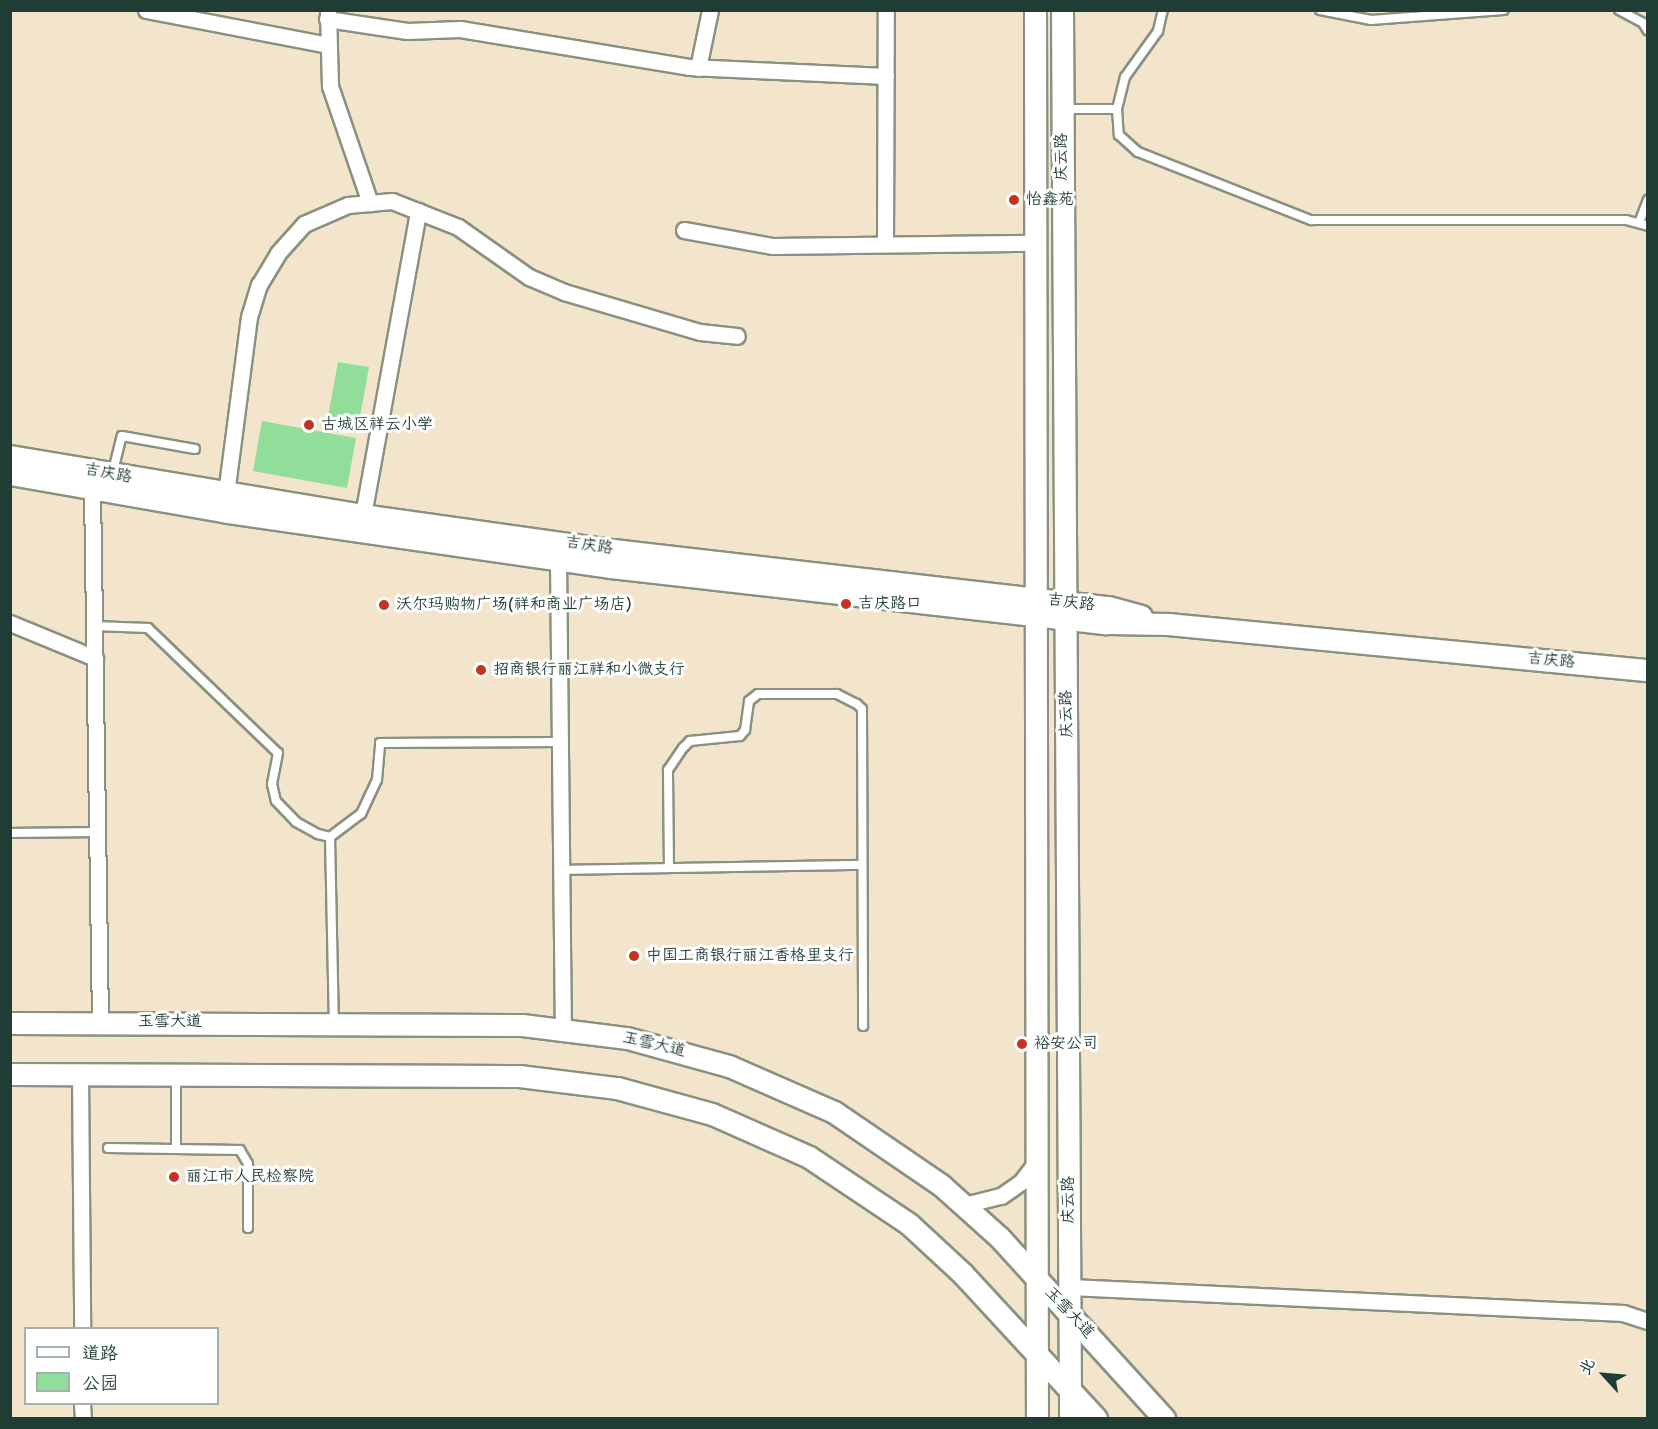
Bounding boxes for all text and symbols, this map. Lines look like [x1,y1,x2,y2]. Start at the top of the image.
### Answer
street label: 庆云路 [1052,133,1072,181]
place label: 怡鑫苑 [1026,190,1074,210]
marker: 怡鑫苑 [1007,193,1021,207]
place label: 古城区祥云小学 [321,415,433,435]
marker: 古城区祥云小学 [302,418,316,432]
street label: 吉庆路 [83,460,133,488]
street label: 吉庆路 [564,533,614,559]
street label: 吉庆路 [1046,591,1096,615]
place label: 吉庆路口 [858,594,922,614]
place label: 沃尔玛购物广场(祥和商业广场店) [396,595,632,615]
marker: 吉庆路口 [839,597,853,611]
marker: 沃尔玛购物广场(祥和商业广场店) [377,598,391,612]
street label: 吉庆路 [1526,649,1576,673]
place label: 招商银行丽江祥和小微支行 [493,660,685,680]
marker: 招商银行丽江祥和小微支行 [474,663,488,677]
street label: 庆云路 [1057,690,1077,738]
place label: 中国工商银行丽江香格里支行 [646,946,854,966]
marker: 中国工商银行丽江香格里支行 [627,949,641,963]
street label: 玉雪大道 [138,1012,202,1032]
street label: 玉雪大道 [621,1028,687,1062]
place label: 裕安公司 [1034,1034,1098,1054]
marker: 裕安公司 [1015,1037,1029,1051]
place label: 丽江市人民检察院 [186,1167,314,1187]
marker: 丽江市人民检察院 [167,1170,181,1184]
street label: 庆云路 [1059,1176,1079,1224]
street label: 玉雪大道 [1040,1283,1098,1343]
legend [24,1327,219,1405]
text: 道路 [82,1343,118,1364]
north arrow [1574,1345,1634,1405]
text: 北 [1575,1356,1599,1378]
text: 公园 [82,1373,118,1394]

